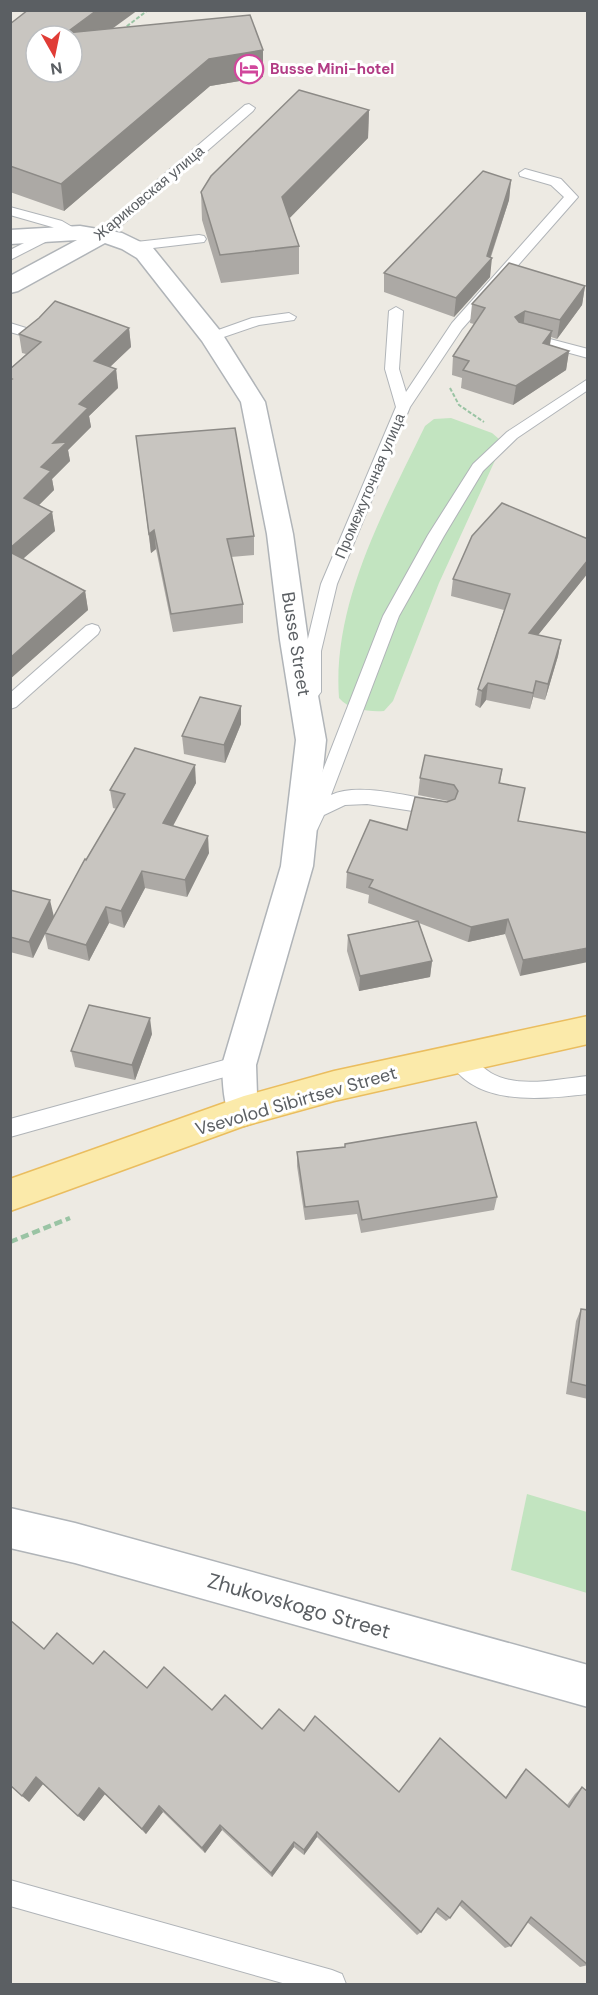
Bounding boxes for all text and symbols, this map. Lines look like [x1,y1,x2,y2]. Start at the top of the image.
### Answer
north arrow [24,24,84,84]
hotel icon: Busse Mini-hotel [233,53,265,85]
text: N [49,57,64,80]
place label: Busse Mini-hotel [270,59,394,79]
street label: Жариковская улица [90,141,209,245]
street label: Промежуточная улица [330,410,410,562]
street label: Busse Street [276,590,316,698]
street label: Vsevolod Sibirtsev Street [192,1061,400,1141]
street label: Zhukovskogo Street [204,1566,394,1646]

